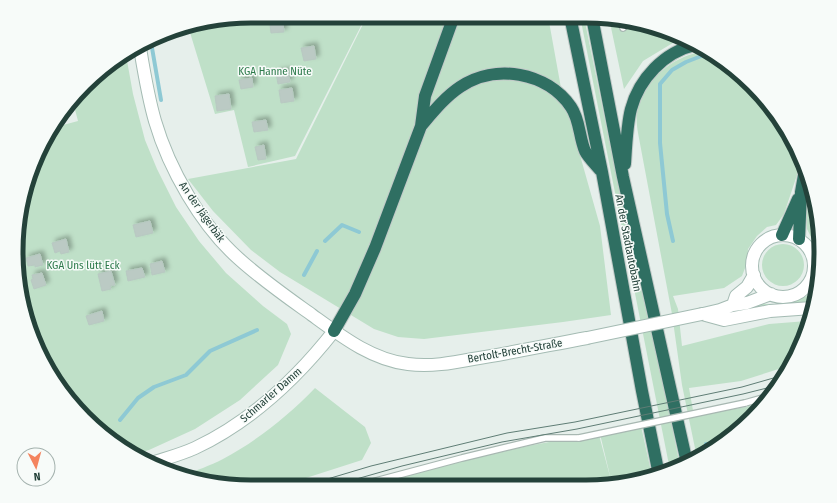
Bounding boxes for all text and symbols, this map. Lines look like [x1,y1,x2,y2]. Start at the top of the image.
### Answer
park label: KGA Hanne Nüte [238,65,312,78]
street label: An der Jägerbäk [176,179,228,245]
street label: An der Stadtautobahn [612,193,644,293]
park label: KGA Uns lütt Eck [46,259,120,272]
street label: Bertolt-Brecht-Straße [467,336,563,366]
street label: Schmarler Damm [238,365,304,425]
north arrow [16,447,56,487]
text: N [33,470,41,483]

